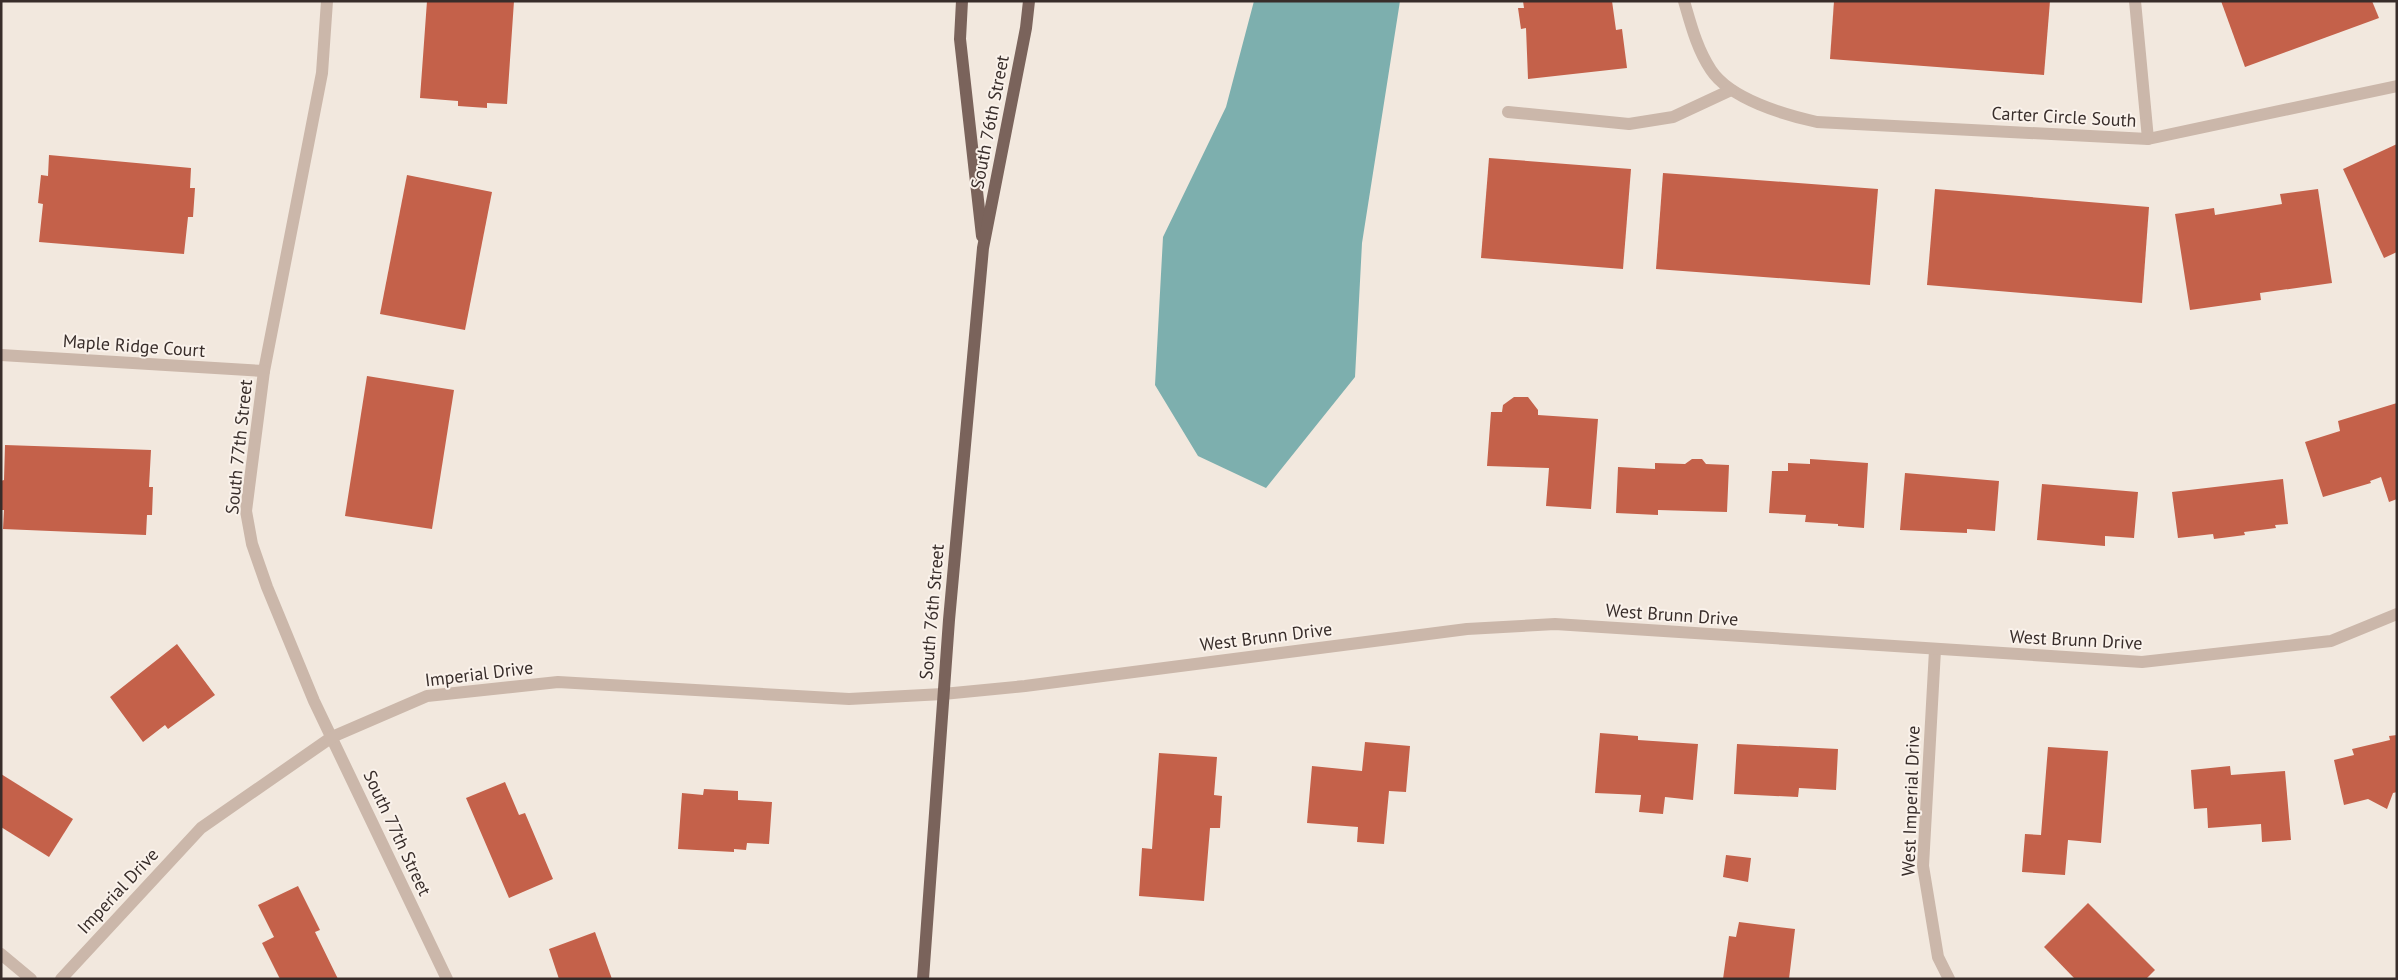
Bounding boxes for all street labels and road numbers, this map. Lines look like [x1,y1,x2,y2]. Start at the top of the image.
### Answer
street label: South 76th Street [965,53,1014,191]
street label: Carter Circle South [1991,101,2137,132]
street label: Maple Ridge Court [62,329,206,362]
street label: South 77th Street [220,378,257,516]
street label: South 76th Street [914,543,949,681]
street label: West Brunn Drive [1605,598,1739,631]
street label: West Brunn Drive [1199,617,1333,656]
street label: West Brunn Drive [2009,625,2143,654]
street label: Imperial Drive [423,655,534,692]
street label: West Imperial Drive [1896,725,1925,877]
street label: South 77th Street [358,766,437,899]
street label: Imperial Drive [72,843,163,938]

